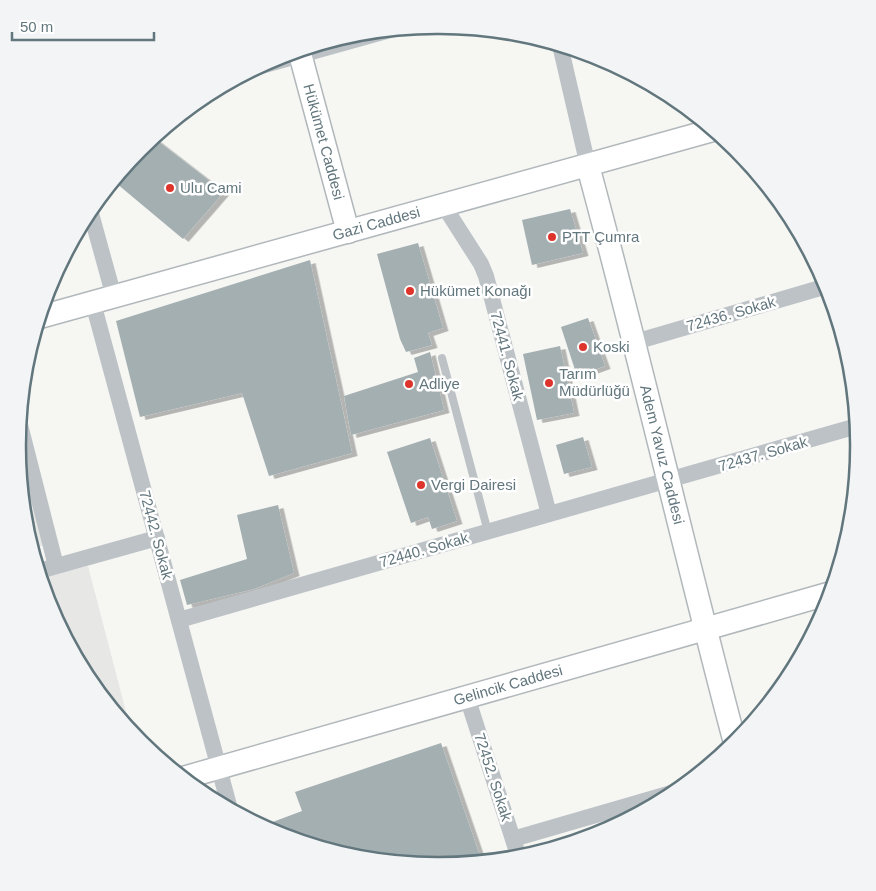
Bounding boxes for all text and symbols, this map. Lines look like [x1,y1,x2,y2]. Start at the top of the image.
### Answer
scale bar [12,10,155,42]
text: 50 m [20,18,53,35]
street label: Hükümet Caddesi [300,82,348,201]
place label: Ulu Cami [180,179,242,196]
marker: Ulu Cami [164,182,176,194]
street label: Gazi Caddesi [330,203,422,243]
place label: PTT Çumra [562,228,640,245]
marker: PTT Çumra [546,231,558,243]
place label: Hükümet Konağı [420,282,532,299]
marker: Hükümet Konağı [404,285,416,297]
street label: 72436. Sokak [684,293,778,334]
street label: 72441. Sokak [487,309,528,403]
place label: Koski [593,338,630,355]
marker: Koski [577,341,589,353]
place label: Tarım Müdürlüğü [559,365,630,399]
place label: Adliye [419,375,460,392]
marker: Tarım Müdürlüğü [543,377,555,389]
marker: Adliye [403,378,415,390]
street label: Adem Yavuz Caddesi [637,383,688,526]
street label: 72437. Sokak [716,433,810,474]
place label: Vergi Dairesi [431,476,516,493]
marker: Vergi Dairesi [415,479,427,491]
street label: 72442. Sokak [136,488,177,582]
street label: 72440. Sokak [377,529,471,570]
street label: Gelincik Caddesi [451,661,564,708]
street label: 72452. Sokak [471,731,516,824]

